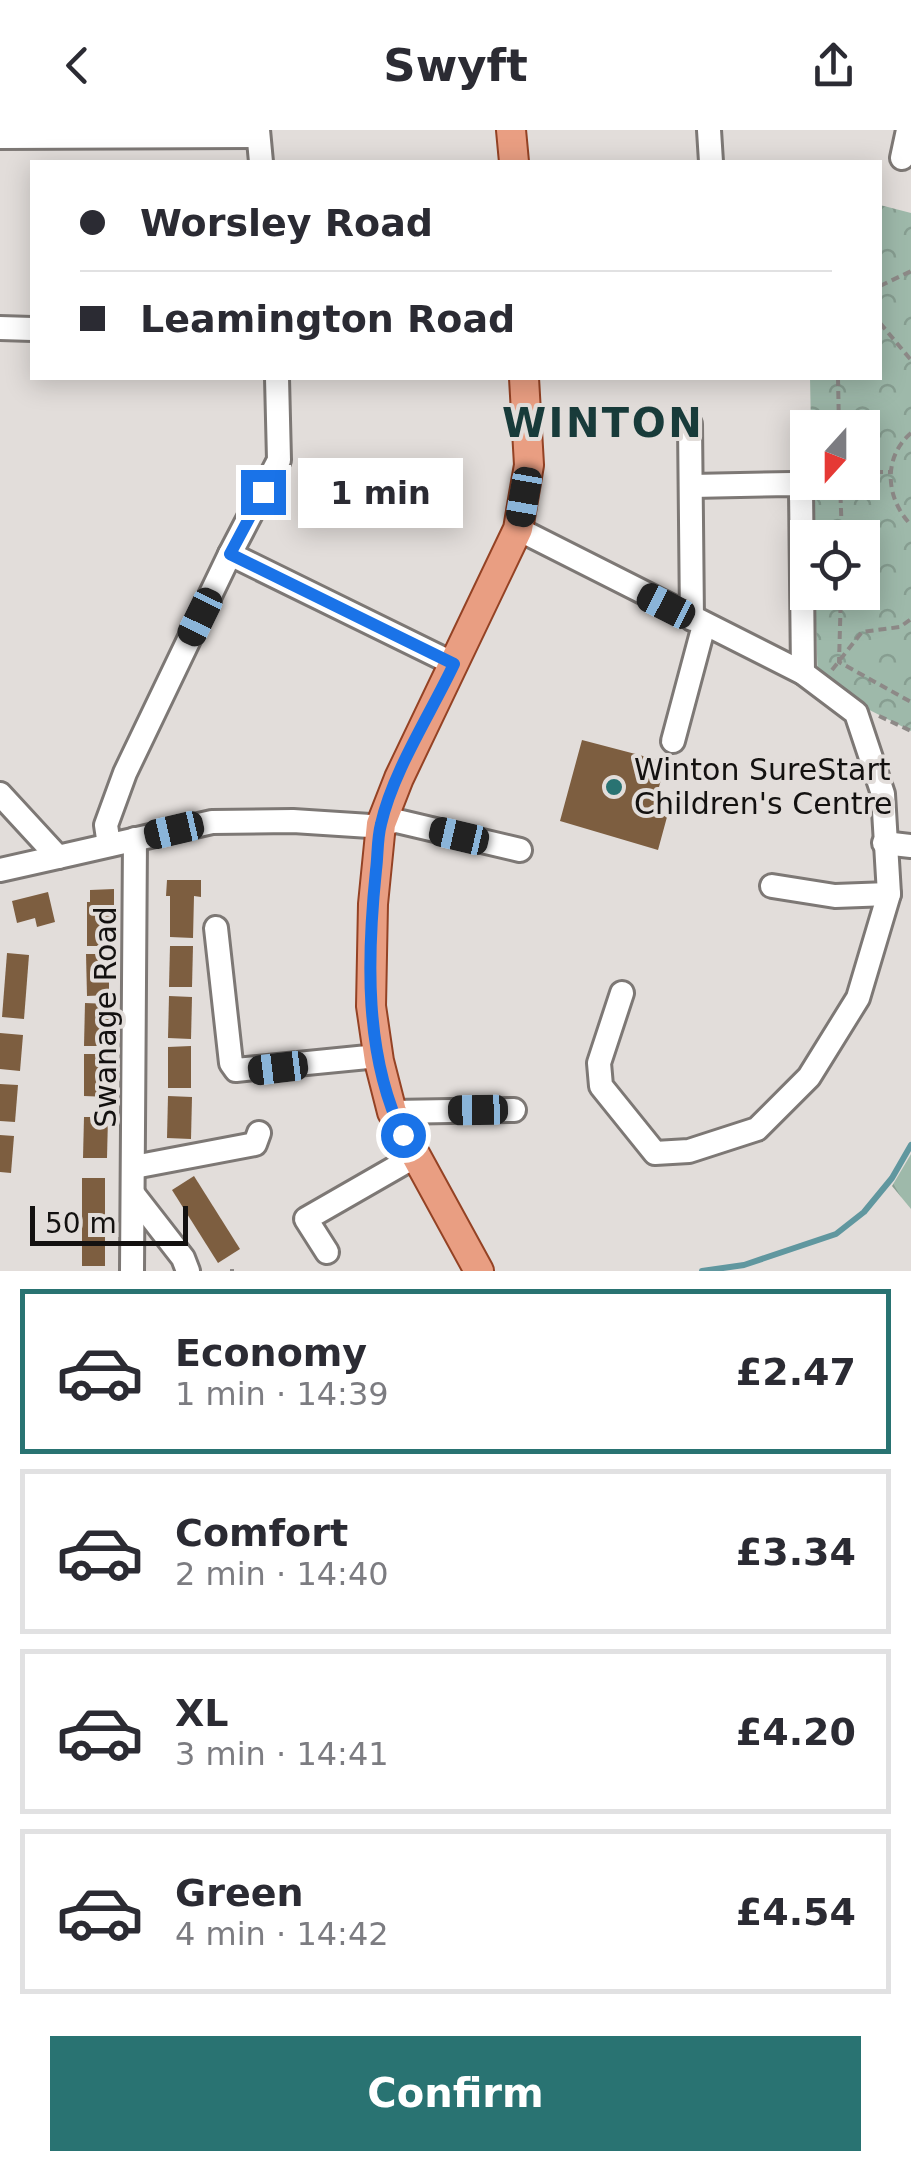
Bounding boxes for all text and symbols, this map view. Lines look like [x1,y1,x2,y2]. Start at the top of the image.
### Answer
icon: back [50,38,105,93]
icon: share [806,38,861,93]
text: Swyft [383,39,528,92]
text: Worsley Road [140,201,433,245]
text: Leamington Road [140,297,515,341]
district label: WINTON [502,400,704,446]
north arrow [790,410,880,500]
map controls [790,410,880,610]
callout: 1 min [298,457,463,527]
car [504,465,544,529]
route end [241,470,286,515]
text: 1 min [330,474,431,512]
button: locate [790,520,880,610]
car [632,579,700,633]
car [173,583,227,651]
place label: Winton SureStart Children's Centre [634,752,893,821]
marker: Winton SureStart Children's Centre [603,776,625,798]
car [141,809,207,851]
car [426,815,492,857]
street label: Swanage Road [88,906,123,1128]
car [246,1049,310,1087]
car [448,1094,508,1126]
route start [381,1113,426,1158]
scale bar [30,1201,188,1246]
text: 50 m [45,1207,117,1240]
icon: car [55,1327,145,1417]
text: Economy [175,1331,367,1375]
text: £2.47 [736,1350,856,1394]
text: 1 min · 14:39 [175,1375,389,1413]
icon: car [55,1507,145,1597]
text: Comfort [175,1511,348,1555]
text: £3.34 [736,1530,856,1574]
text: 2 min · 14:40 [175,1555,389,1593]
icon: car [55,1687,145,1777]
text: XL [175,1691,229,1735]
text: £4.20 [736,1710,856,1754]
text: 3 min · 14:41 [175,1735,389,1773]
icon: car [55,1867,145,1957]
text: Green [175,1871,304,1915]
text: £4.54 [736,1890,856,1934]
text: 4 min · 14:42 [175,1915,389,1953]
button: Confirm [50,2036,861,2151]

